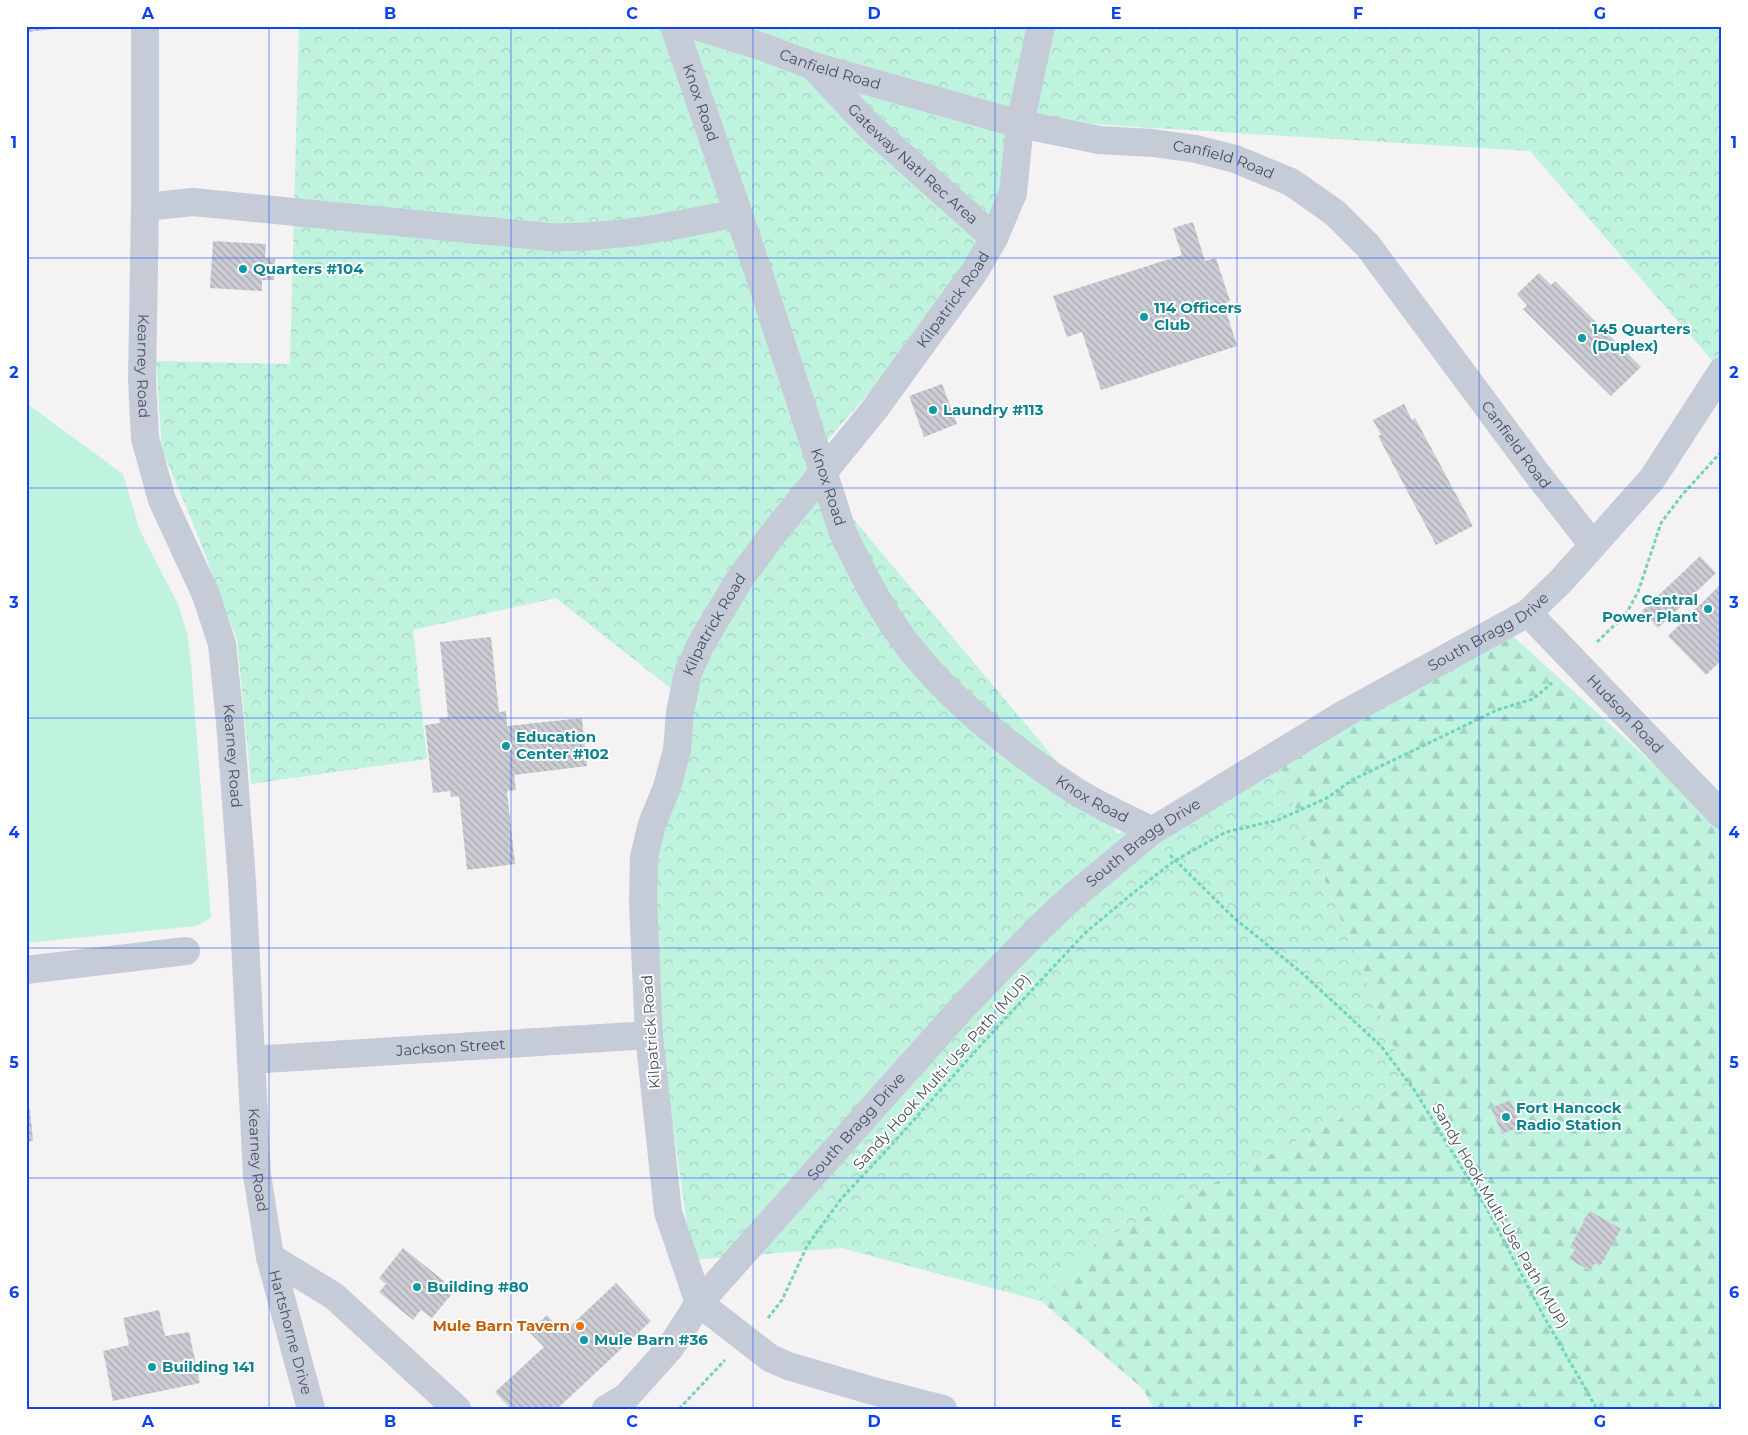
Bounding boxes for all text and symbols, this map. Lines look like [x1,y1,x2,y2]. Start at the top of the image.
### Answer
text: A [141,4,155,23]
text: B [384,4,396,23]
text: C [626,4,638,23]
text: D [867,4,881,23]
text: E [1111,4,1121,23]
text: F [1353,4,1363,23]
text: G [1594,4,1606,23]
street label: Canfield Road [777,44,883,94]
street label: Knox Road [679,61,723,144]
street label: Gateway Natl Rec Area [844,99,982,228]
text: 1 [11,133,17,152]
text: 1 [1731,133,1737,152]
street label: Canfield Road [1172,136,1277,183]
street label: Kilpatrick Road [912,248,993,352]
place label: Quarters #104 [253,259,364,278]
marker: Quarters #104 [237,263,249,275]
place label: 114 Officers Club [1154,298,1242,334]
marker: 114 Officers Club [1138,311,1150,323]
street label: Kearney Road [133,314,154,419]
place label: 145 Quarters (Duplex) [1592,319,1690,355]
marker: 145 Quarters (Duplex) [1576,332,1588,344]
text: 2 [9,363,19,382]
text: 2 [1729,363,1739,382]
street label: Canfield Road [1477,397,1555,493]
place label: Laundry #113 [943,400,1044,419]
marker: Laundry #113 [927,404,939,416]
street label: Knox Road [807,445,850,528]
street label: Kilpatrick Road [678,569,750,678]
street label: South Bragg Drive [1424,588,1553,675]
place label: Central Power Plant [1602,590,1698,626]
text: 3 [8,593,19,612]
text: 3 [1728,593,1739,612]
marker: Central Power Plant [1702,603,1714,615]
street label: Hudson Road [1583,670,1668,757]
street label: Kearney Road [219,703,246,809]
place label: Education Center #102 [516,727,609,763]
marker: Education Center #102 [500,740,512,752]
street label: Knox Road [1052,771,1132,827]
street label: South Bragg Drive [1082,794,1204,891]
text: 4 [8,823,20,842]
text: 4 [1728,823,1740,842]
street label: Sandy Hook Multi-Use Path (MUP) [849,970,1035,1173]
street label: Kilpatrick Road [637,974,664,1090]
street label: Jackson Street [394,1034,506,1060]
text: 5 [9,1053,19,1072]
text: 5 [1729,1053,1739,1072]
street label: South Bragg Drive [803,1068,909,1184]
place label: Fort Hancock Radio Station [1516,1098,1622,1134]
street label: Sandy Hook Multi-Use Path (MUP) [1428,1100,1573,1332]
street label: Kearney Road [245,1108,273,1213]
marker: Fort Hancock Radio Station [1500,1111,1512,1123]
street label: Hartshorne Drive [265,1268,317,1397]
place label: Building #80 [427,1277,529,1296]
marker: Building #80 [411,1281,423,1293]
text: 6 [9,1283,19,1302]
text: 6 [1729,1283,1739,1302]
place label: Mule Barn Tavern [432,1316,570,1335]
marker: Mule Barn Tavern [574,1320,586,1332]
place label: Mule Barn #36 [594,1330,708,1349]
marker: Mule Barn #36 [578,1334,590,1346]
place label: Building 141 [162,1357,255,1376]
marker: Building 141 [146,1361,158,1373]
text: A [141,1412,155,1431]
text: B [384,1412,396,1431]
text: C [626,1412,638,1431]
text: D [867,1412,881,1431]
text: E [1111,1412,1121,1431]
text: F [1353,1412,1363,1431]
text: G [1594,1412,1606,1431]

